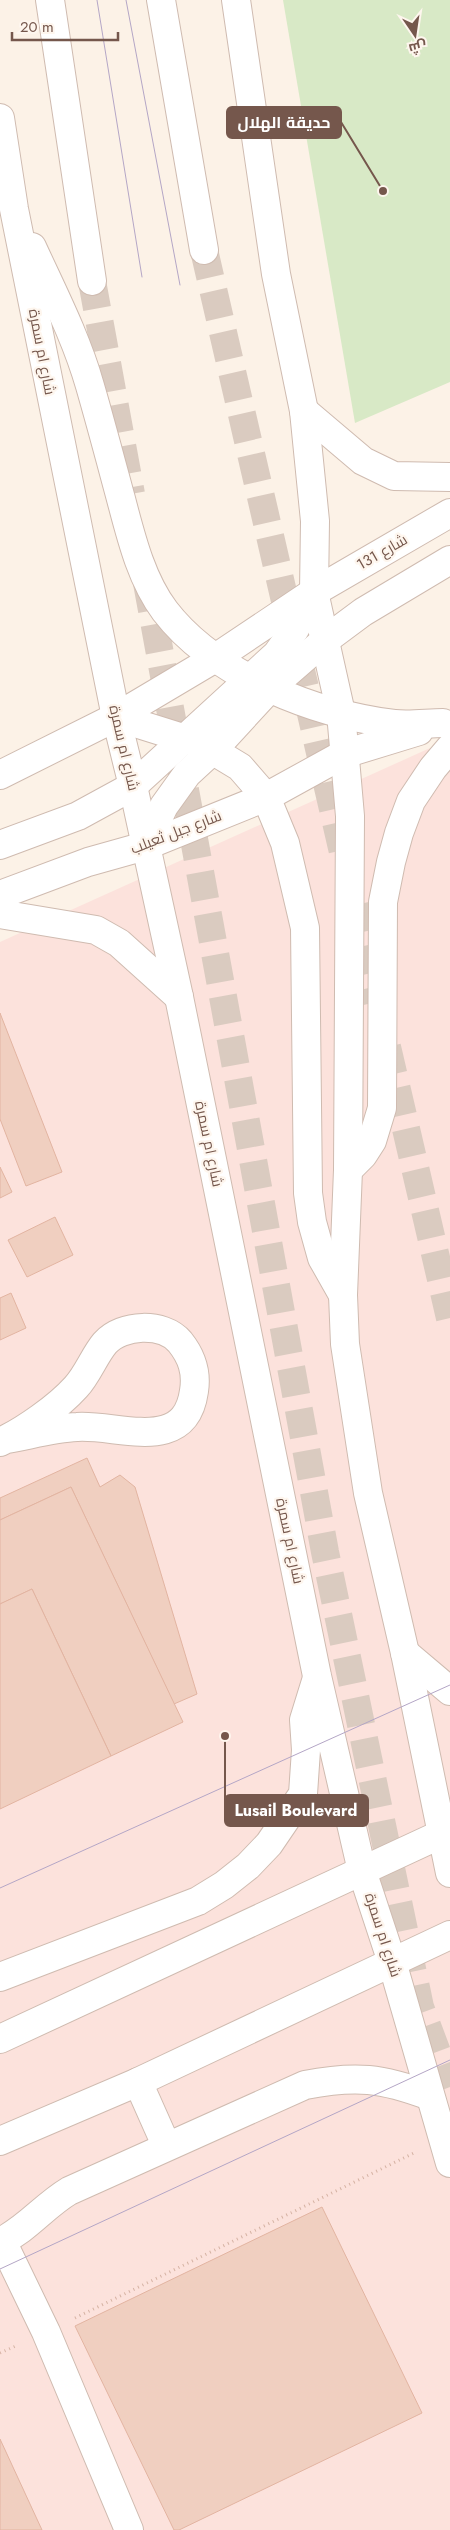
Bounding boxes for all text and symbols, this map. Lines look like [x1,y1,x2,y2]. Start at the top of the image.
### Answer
scale bar [12,10,119,42]
north arrow [390,10,440,60]
text: 20 m [20,16,54,38]
text: ش [407,36,429,59]
callout: حديقة الهلال [227,107,341,138]
text: حديقة الهلال [237,111,331,134]
street label: شارع ام سمرة [23,307,61,397]
street label: شارع 131 [353,529,411,575]
street label: شارع ام سمرة [103,703,145,793]
street label: شارع جبل ثعيلب [127,805,225,859]
street label: شارع ام سمرة [189,1099,229,1189]
street label: شارع ام سمرة [270,1496,310,1586]
callout: Lusail Boulevard [225,1795,368,1826]
text: Lusail Boulevard [235,1799,357,1822]
street label: شارع ام سمرة [359,1890,407,1980]

